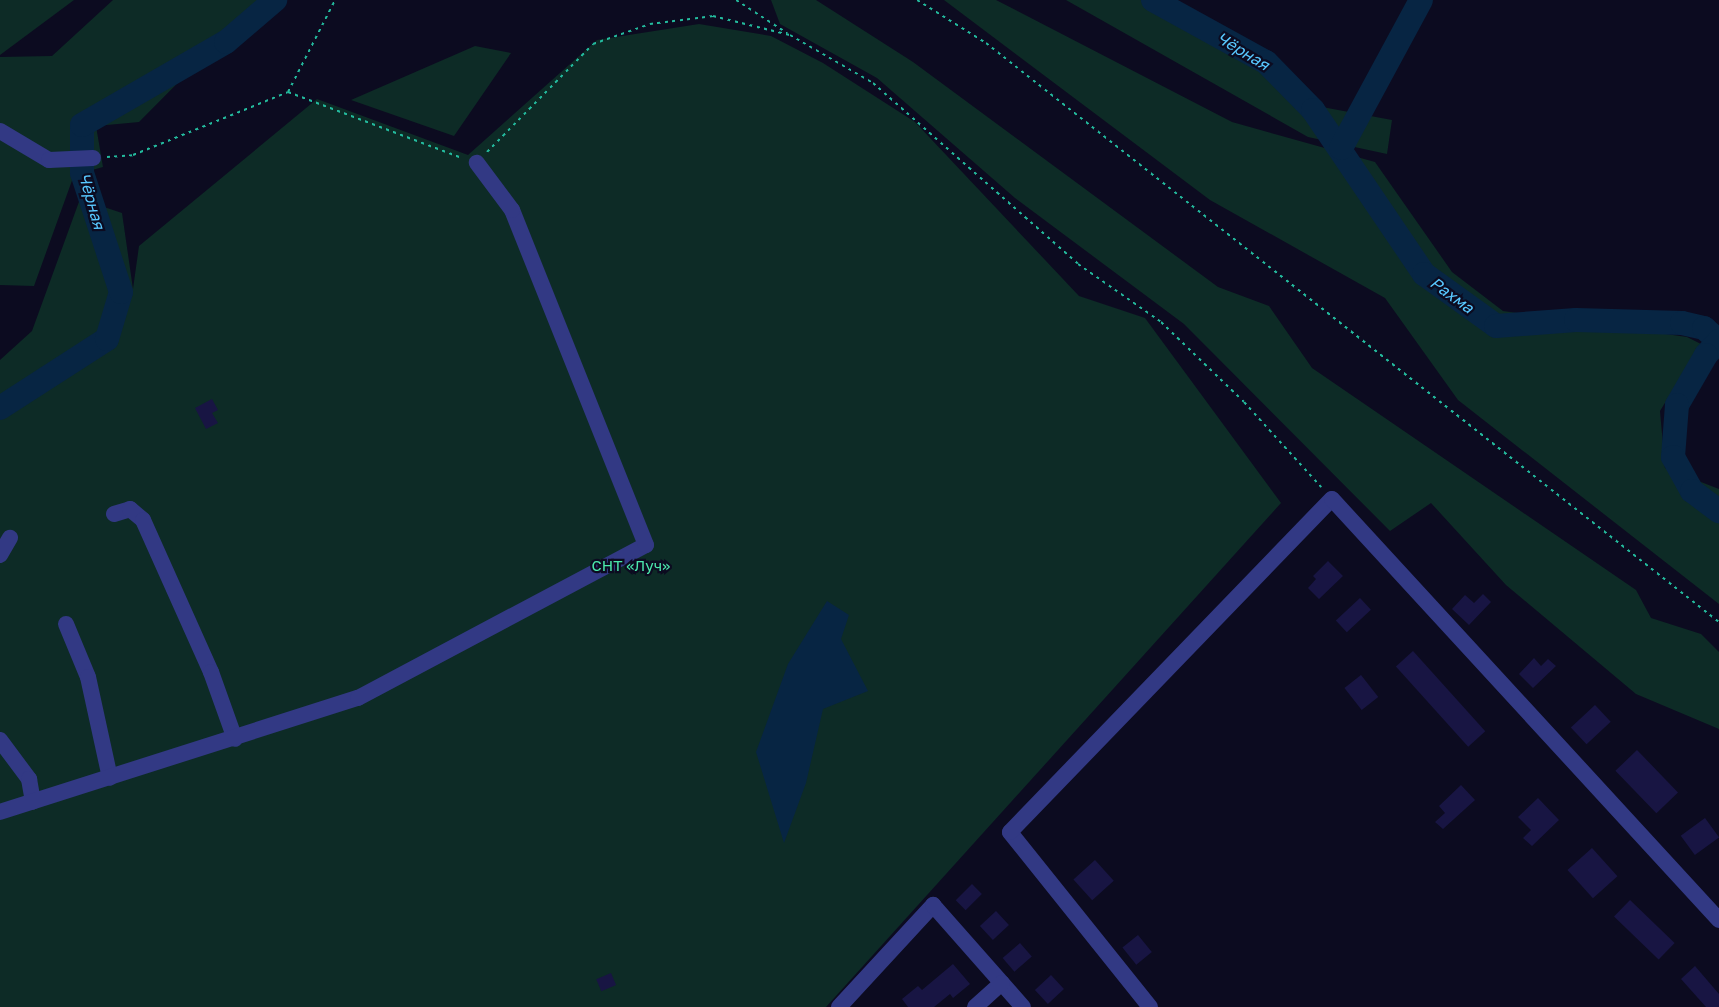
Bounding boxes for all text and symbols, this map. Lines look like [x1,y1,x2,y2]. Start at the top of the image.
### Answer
water label: Чёрная [1213,28,1273,74]
water label: Чёрная [75,171,109,231]
water label: Рахма [1427,273,1477,317]
park label: СНТ «Луч» [592,557,670,575]

